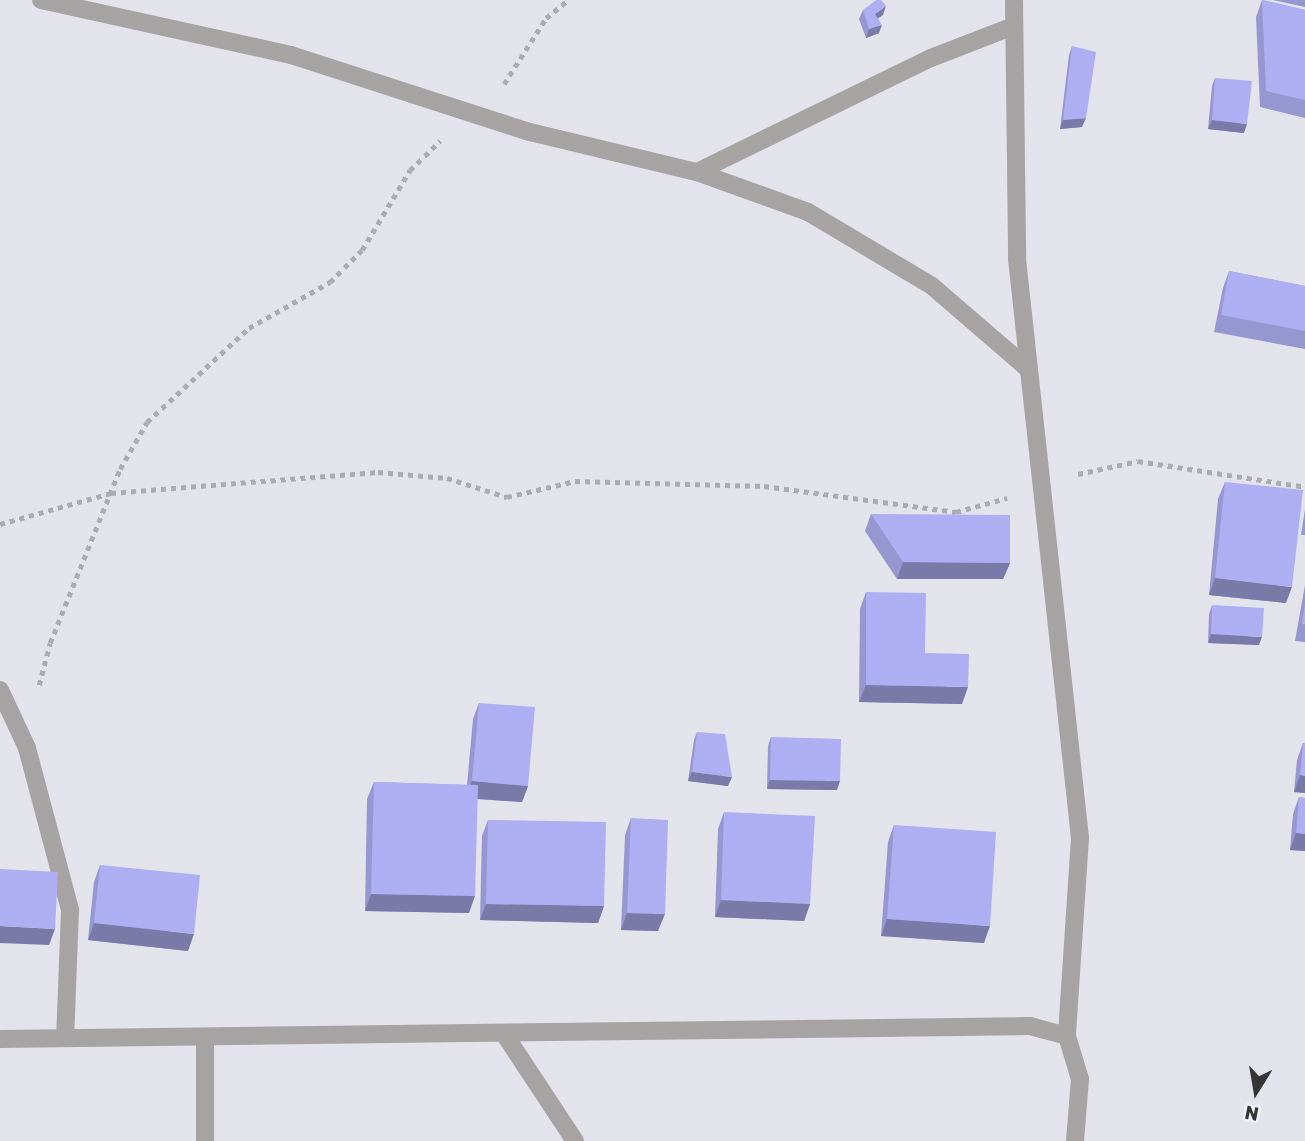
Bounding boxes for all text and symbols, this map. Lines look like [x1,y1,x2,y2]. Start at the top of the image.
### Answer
north arrow [1221,1057,1291,1127]
text: N [1243,1101,1261,1126]

